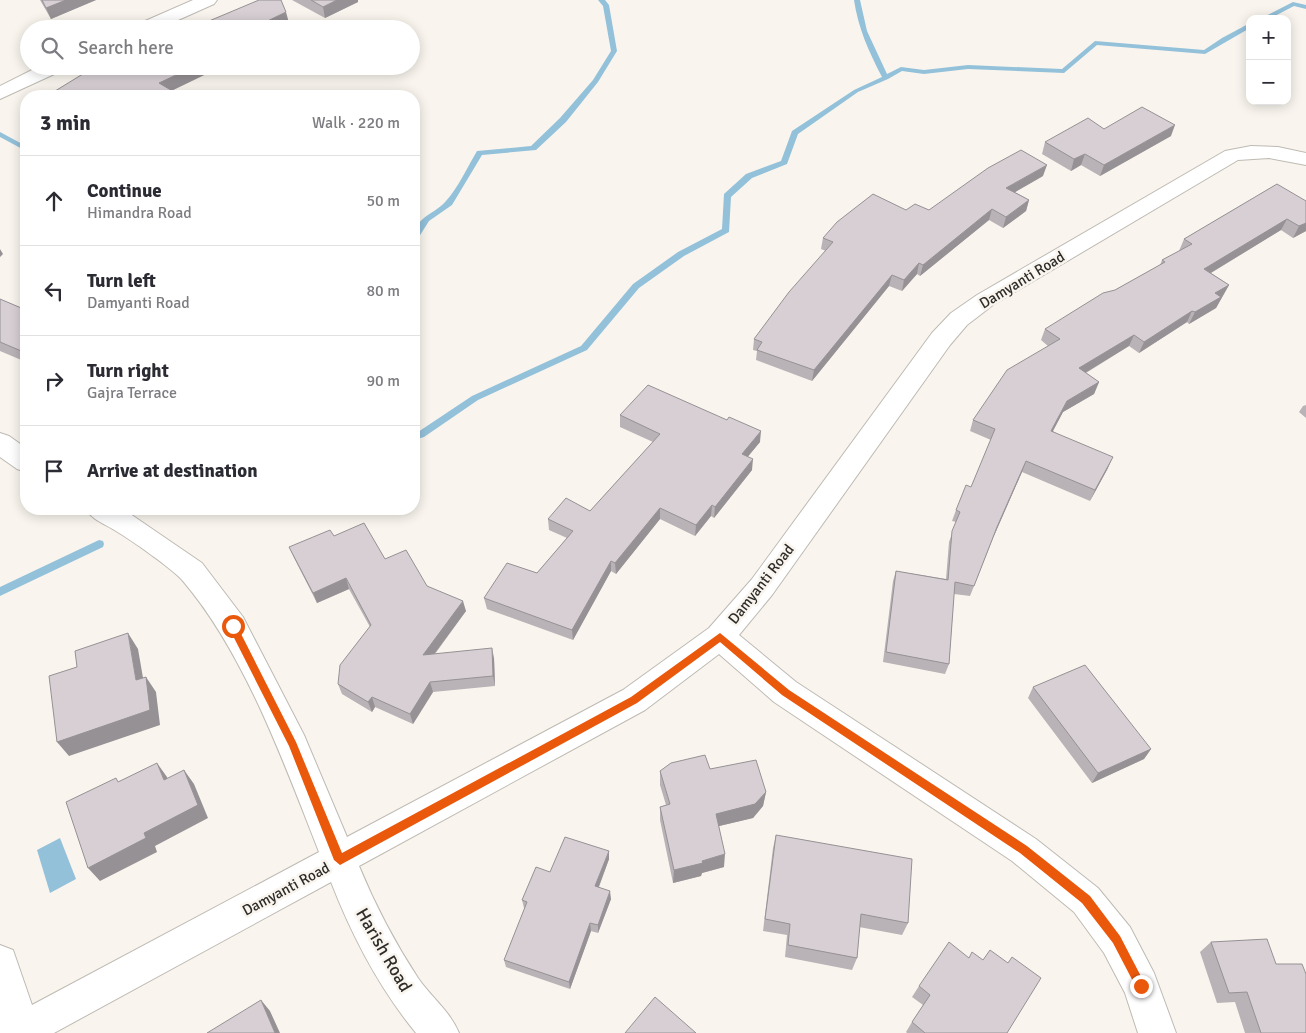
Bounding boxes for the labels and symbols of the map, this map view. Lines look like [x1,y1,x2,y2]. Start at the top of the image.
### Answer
street label: Damyanti Road [976,247,1068,313]
street label: Damyanti Road [724,540,798,628]
route start [222,615,245,638]
street label: Damyanti Road [239,858,333,920]
street label: Harish Road [351,904,417,996]
route end [1130,975,1153,998]

